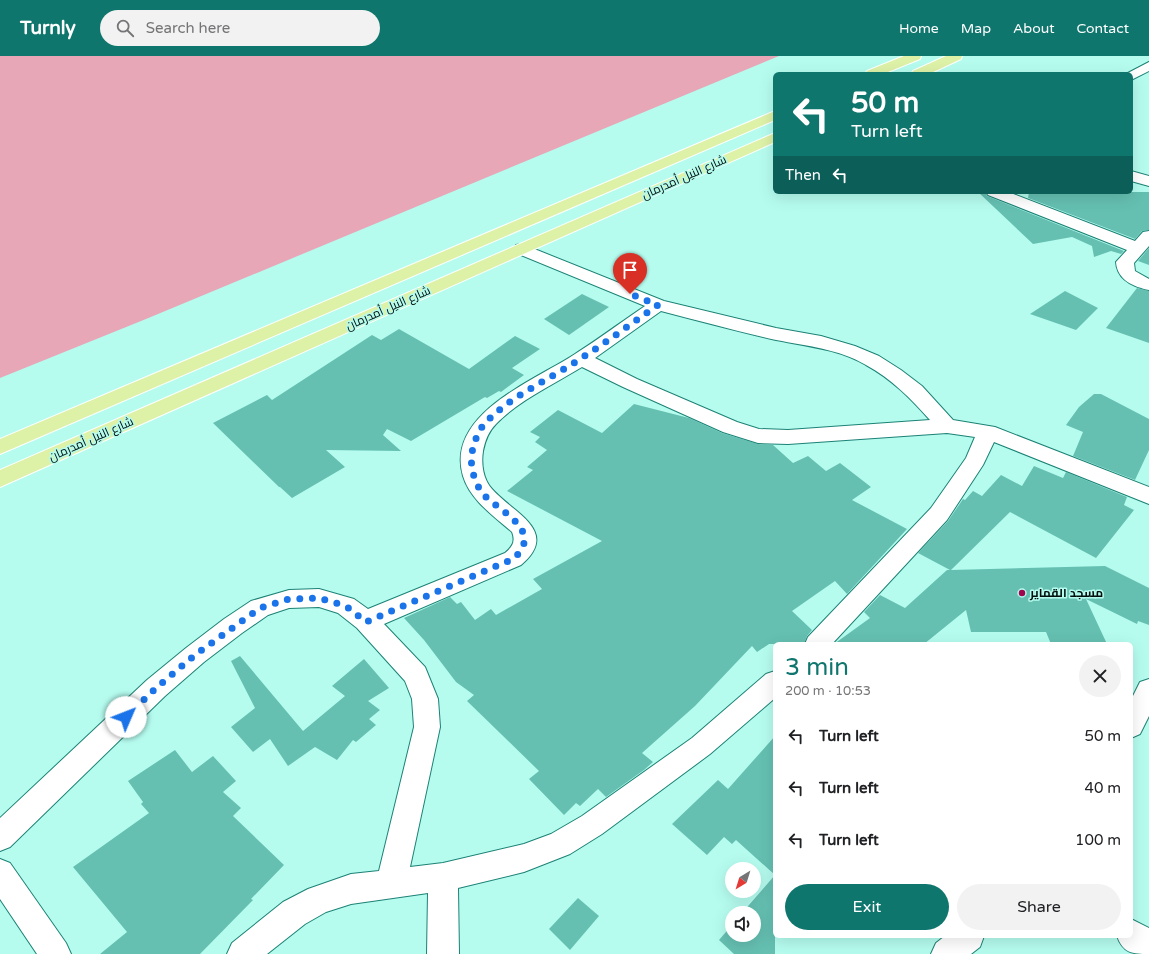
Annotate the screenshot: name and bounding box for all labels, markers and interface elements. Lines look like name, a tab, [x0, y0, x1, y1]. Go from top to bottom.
search box	[100, 10, 380, 46]
text: Turnly	[20, 17, 76, 39]
icon: search	[114, 17, 136, 39]
text: Search here	[146, 19, 230, 37]
text: Home	[899, 20, 939, 37]
text: Map	[961, 20, 991, 37]
text: About	[1013, 20, 1055, 37]
text: Contact	[1077, 20, 1129, 37]
text: 50 m	[851, 86, 919, 120]
icon: left	[785, 88, 837, 140]
text: Turn left	[851, 120, 923, 142]
street label: شارع النيل أمدرمان	[639, 151, 729, 203]
icon: left	[829, 164, 851, 186]
text: Then	[785, 166, 821, 184]
pin	[613, 253, 647, 294]
icon: arrive	[619, 259, 641, 281]
street label: شارع النيل أمدرمان	[343, 282, 433, 334]
street label: شارع النيل أمدرمان	[46, 413, 136, 465]
place label: مسجد القماير	[1029, 586, 1103, 601]
marker: مسجد القماير	[1017, 588, 1027, 598]
text: 3 min	[785, 653, 849, 682]
button: close	[1079, 655, 1121, 697]
text: 200 m · 10:53	[785, 683, 871, 699]
position arrow	[105, 696, 147, 738]
icon: left	[785, 725, 807, 747]
text: Turn left	[819, 727, 879, 745]
text: 50 m	[1084, 727, 1121, 745]
icon: left	[785, 777, 807, 799]
text: Turn left	[819, 779, 879, 797]
text: 40 m	[1084, 779, 1121, 797]
icon: left	[785, 829, 807, 851]
text: Turn left	[819, 831, 879, 849]
text: 100 m	[1075, 831, 1121, 849]
north arrow	[725, 862, 761, 898]
map controls	[725, 862, 761, 942]
button: Exit	[785, 884, 949, 930]
button: Share	[957, 884, 1121, 930]
button: sound	[725, 906, 761, 942]

